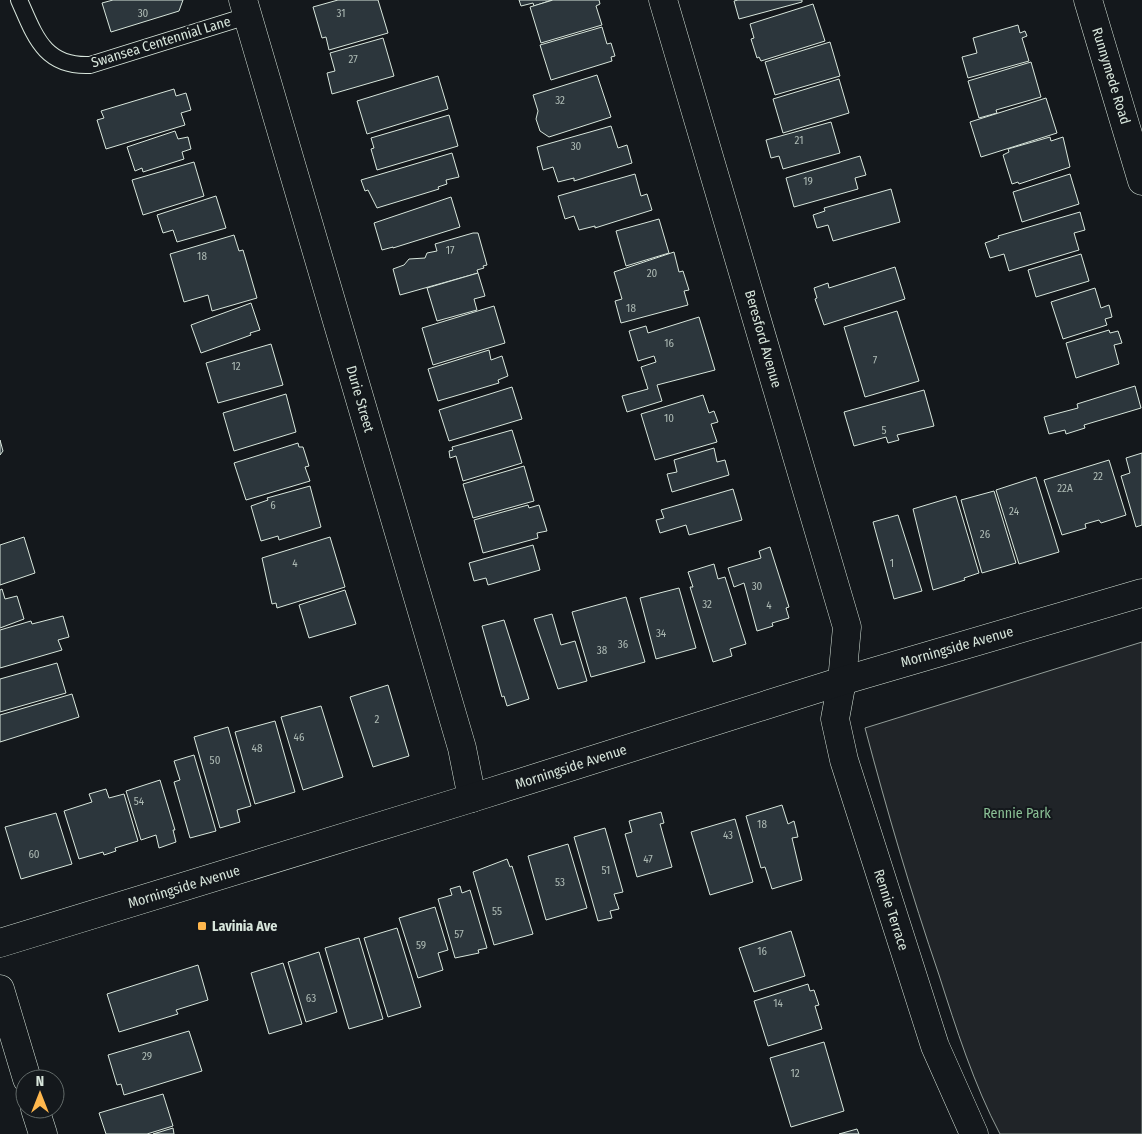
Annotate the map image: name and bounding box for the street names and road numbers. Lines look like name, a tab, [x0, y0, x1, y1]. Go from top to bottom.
street label: Swansea Centennial Lane	[89, 13, 233, 71]
street label: Runnymede Road	[1088, 26, 1134, 126]
street label: Beresford Avenue	[741, 288, 785, 390]
street label: Durie Street	[342, 364, 378, 435]
street label: Morningside Avenue	[899, 623, 1015, 671]
street label: Morningside Avenue	[513, 741, 629, 793]
street label: Morningside Avenue	[126, 862, 242, 912]
street label: Rennie Terrace	[870, 867, 912, 953]

